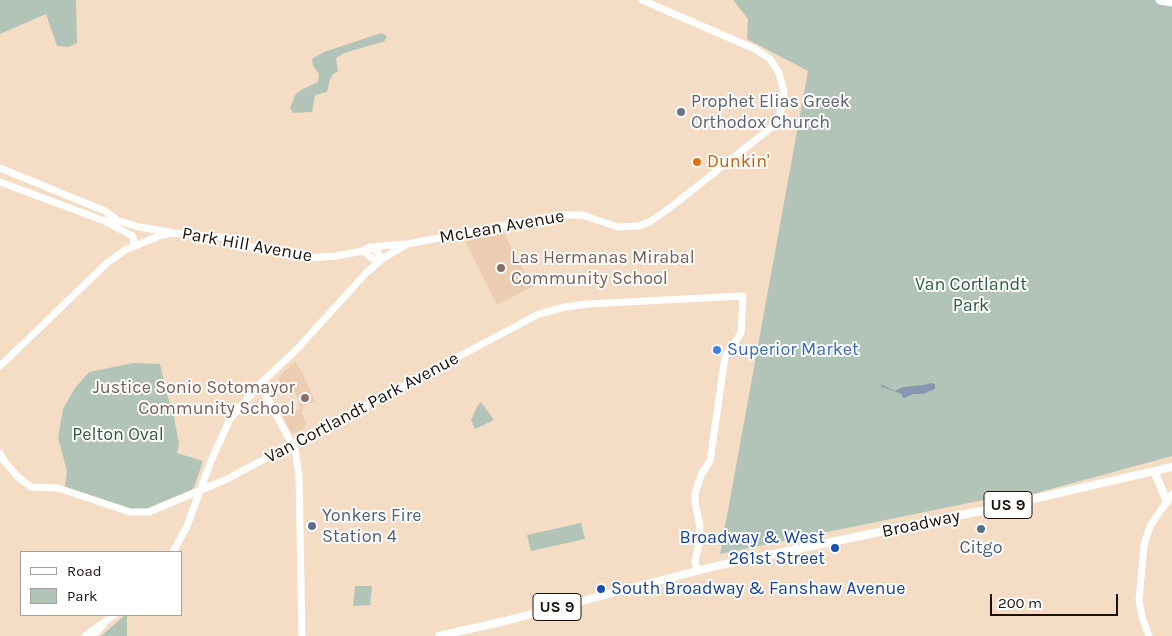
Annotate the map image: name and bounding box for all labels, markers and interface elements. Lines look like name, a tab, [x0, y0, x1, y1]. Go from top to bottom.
place label: Prophet Elias Greek Orthodox Church	[691, 91, 850, 134]
marker: Prophet Elias Greek Orthodox Church	[675, 106, 687, 118]
place label: Dunkin'	[707, 151, 769, 173]
marker: Dunkin'	[691, 156, 703, 168]
street label: McLean Avenue	[438, 205, 566, 249]
street label: Park Hill Avenue	[180, 223, 314, 267]
place label: Las Hermanas Mirabal Community School	[511, 247, 695, 290]
marker: Las Hermanas Mirabal Community School	[495, 262, 507, 274]
park label: Van Cortlandt Park	[915, 274, 1027, 316]
place label: Superior Market	[727, 339, 859, 361]
marker: Superior Market	[711, 344, 723, 356]
street label: Van Cortlandt Park Avenue	[261, 348, 463, 468]
place label: Justice Sonio Sotomayor Community School	[93, 377, 295, 419]
marker: Justice Sonio Sotomayor Community School	[299, 392, 311, 404]
park label: Pelton Oval	[72, 424, 164, 446]
road number: US 9	[984, 492, 1032, 518]
place label: Yonkers Fire Station 4	[322, 505, 422, 548]
street label: Broadway	[880, 505, 962, 543]
marker: Yonkers Fire Station 4	[306, 520, 318, 532]
marker: Citgo	[975, 523, 987, 535]
place label: Broadway & West 261st Street	[680, 527, 825, 570]
place label: Citgo	[959, 537, 1003, 559]
marker: Broadway & West 261st Street	[829, 542, 841, 554]
legend	[20, 551, 182, 616]
text: Road	[67, 562, 102, 580]
place label: South Broadway & Fanshaw Avenue	[611, 578, 906, 600]
marker: South Broadway & Fanshaw Avenue	[595, 583, 607, 595]
scale bar	[992, 584, 1120, 616]
text: Park	[67, 587, 97, 605]
road number: US 9	[533, 594, 581, 620]
text: 200 m	[998, 594, 1042, 612]

